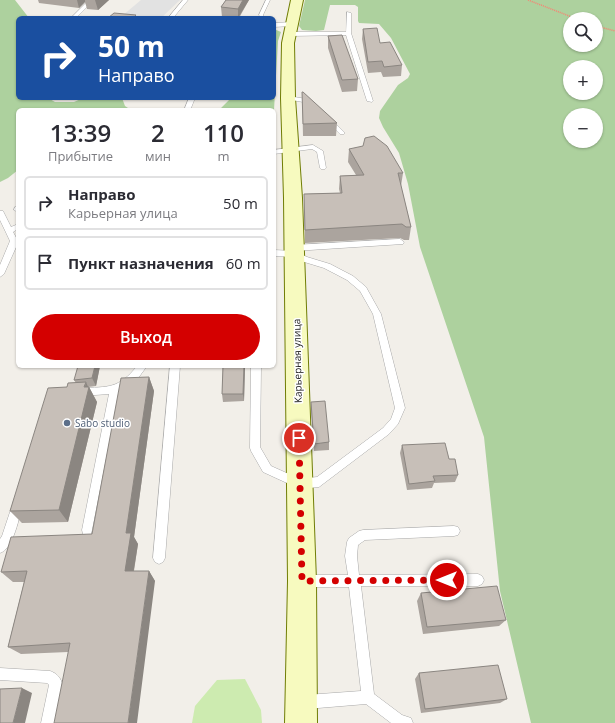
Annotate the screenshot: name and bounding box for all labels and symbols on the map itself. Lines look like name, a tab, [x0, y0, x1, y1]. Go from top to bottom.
street label: Карьерная улица	[289, 319, 305, 403]
place label: Sabo studio	[75, 416, 130, 430]
marker: Sabo studio	[62, 418, 72, 428]
pin	[282, 421, 316, 455]
position arrow	[426, 559, 468, 601]

